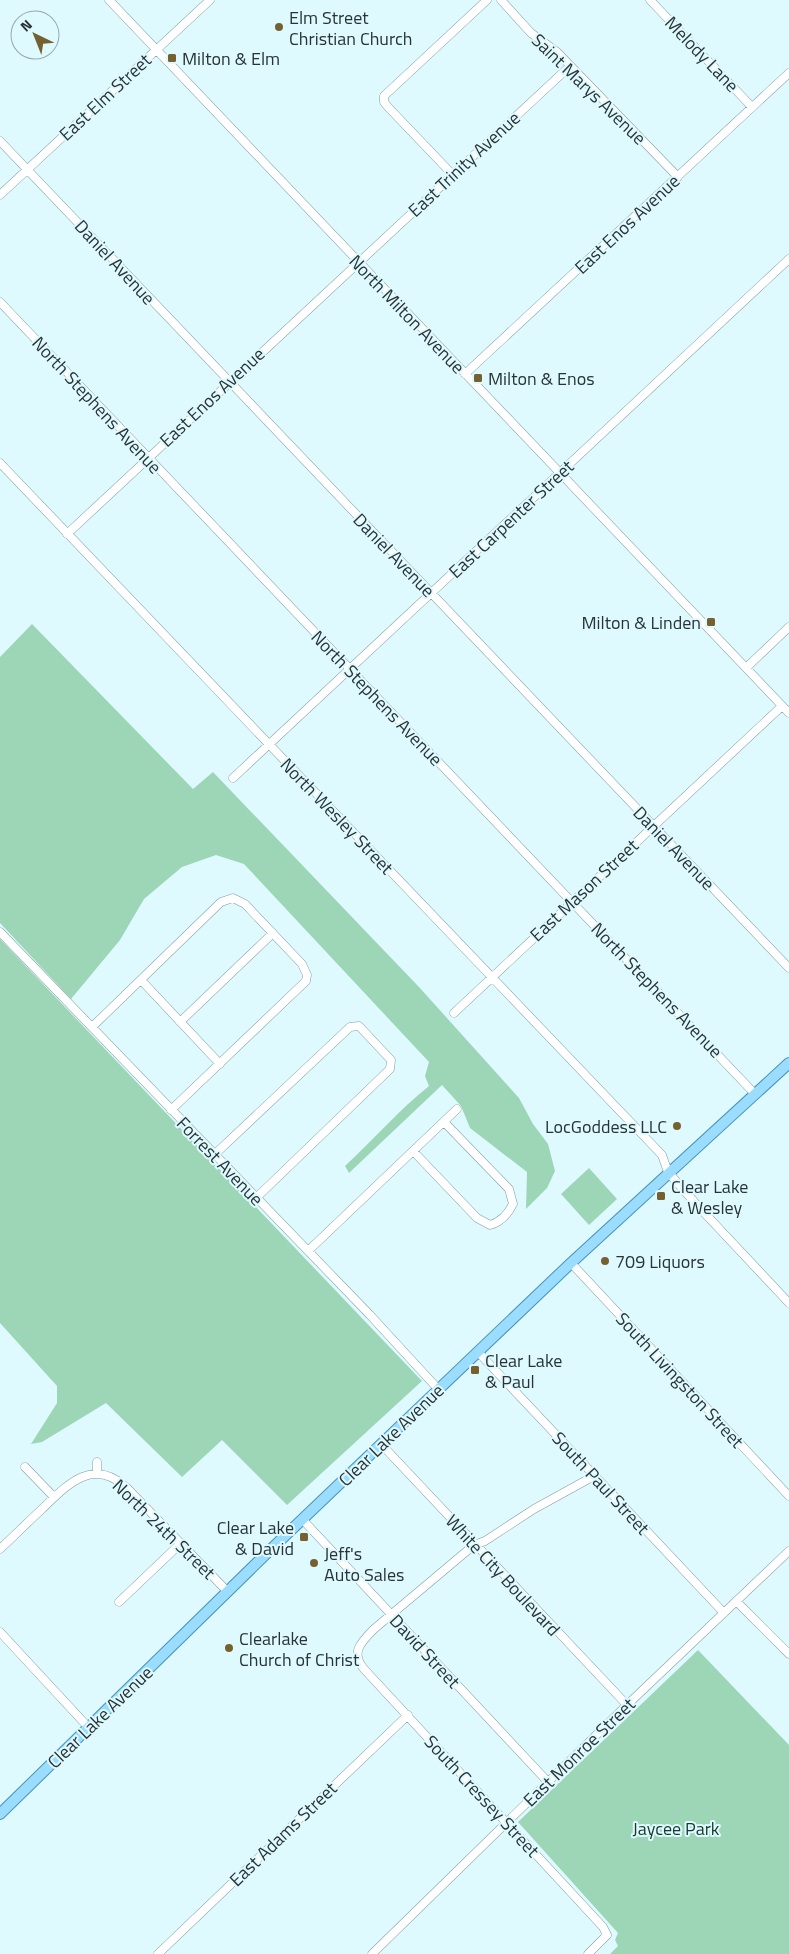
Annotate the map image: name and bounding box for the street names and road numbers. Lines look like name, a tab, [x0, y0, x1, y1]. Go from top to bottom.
street label: Melody Lane	[659, 10, 745, 98]
street label: Saint Marys Avenue	[526, 27, 652, 151]
street label: East Elm Street	[53, 47, 158, 147]
street label: East Trinity Avenue	[402, 105, 526, 223]
street label: East Enos Avenue	[568, 168, 686, 280]
street label: Daniel Avenue	[68, 213, 162, 311]
street label: North Milton Avenue	[343, 248, 471, 380]
street label: North Stephens Avenue	[26, 330, 168, 480]
street label: East Enos Avenue	[153, 341, 271, 453]
street label: East Carpenter Street	[442, 453, 580, 584]
street label: Daniel Avenue	[347, 507, 441, 603]
street label: North Stephens Avenue	[305, 624, 449, 772]
street label: North Wesley Street	[274, 752, 400, 881]
street label: Daniel Avenue	[627, 800, 721, 896]
street label: East Mason Street	[524, 832, 645, 948]
street label: North Stephens Avenue	[585, 916, 729, 1064]
street label: Forrest Avenue	[170, 1110, 270, 1212]
street label: South Livingston Street	[610, 1306, 751, 1454]
street label: Clear Lake Avenue	[332, 1377, 450, 1493]
street label: South Paul Street	[546, 1425, 656, 1541]
street label: North 24th Street	[106, 1473, 222, 1586]
street label: White City Boulevard	[439, 1508, 567, 1642]
street label: David Street	[383, 1608, 467, 1695]
street label: Clear Lake Avenue	[41, 1659, 159, 1775]
street label: East Monroe Street	[517, 1691, 642, 1813]
street label: South Cressey Street	[418, 1729, 546, 1864]
street label: East Adams Street	[223, 1775, 343, 1893]

